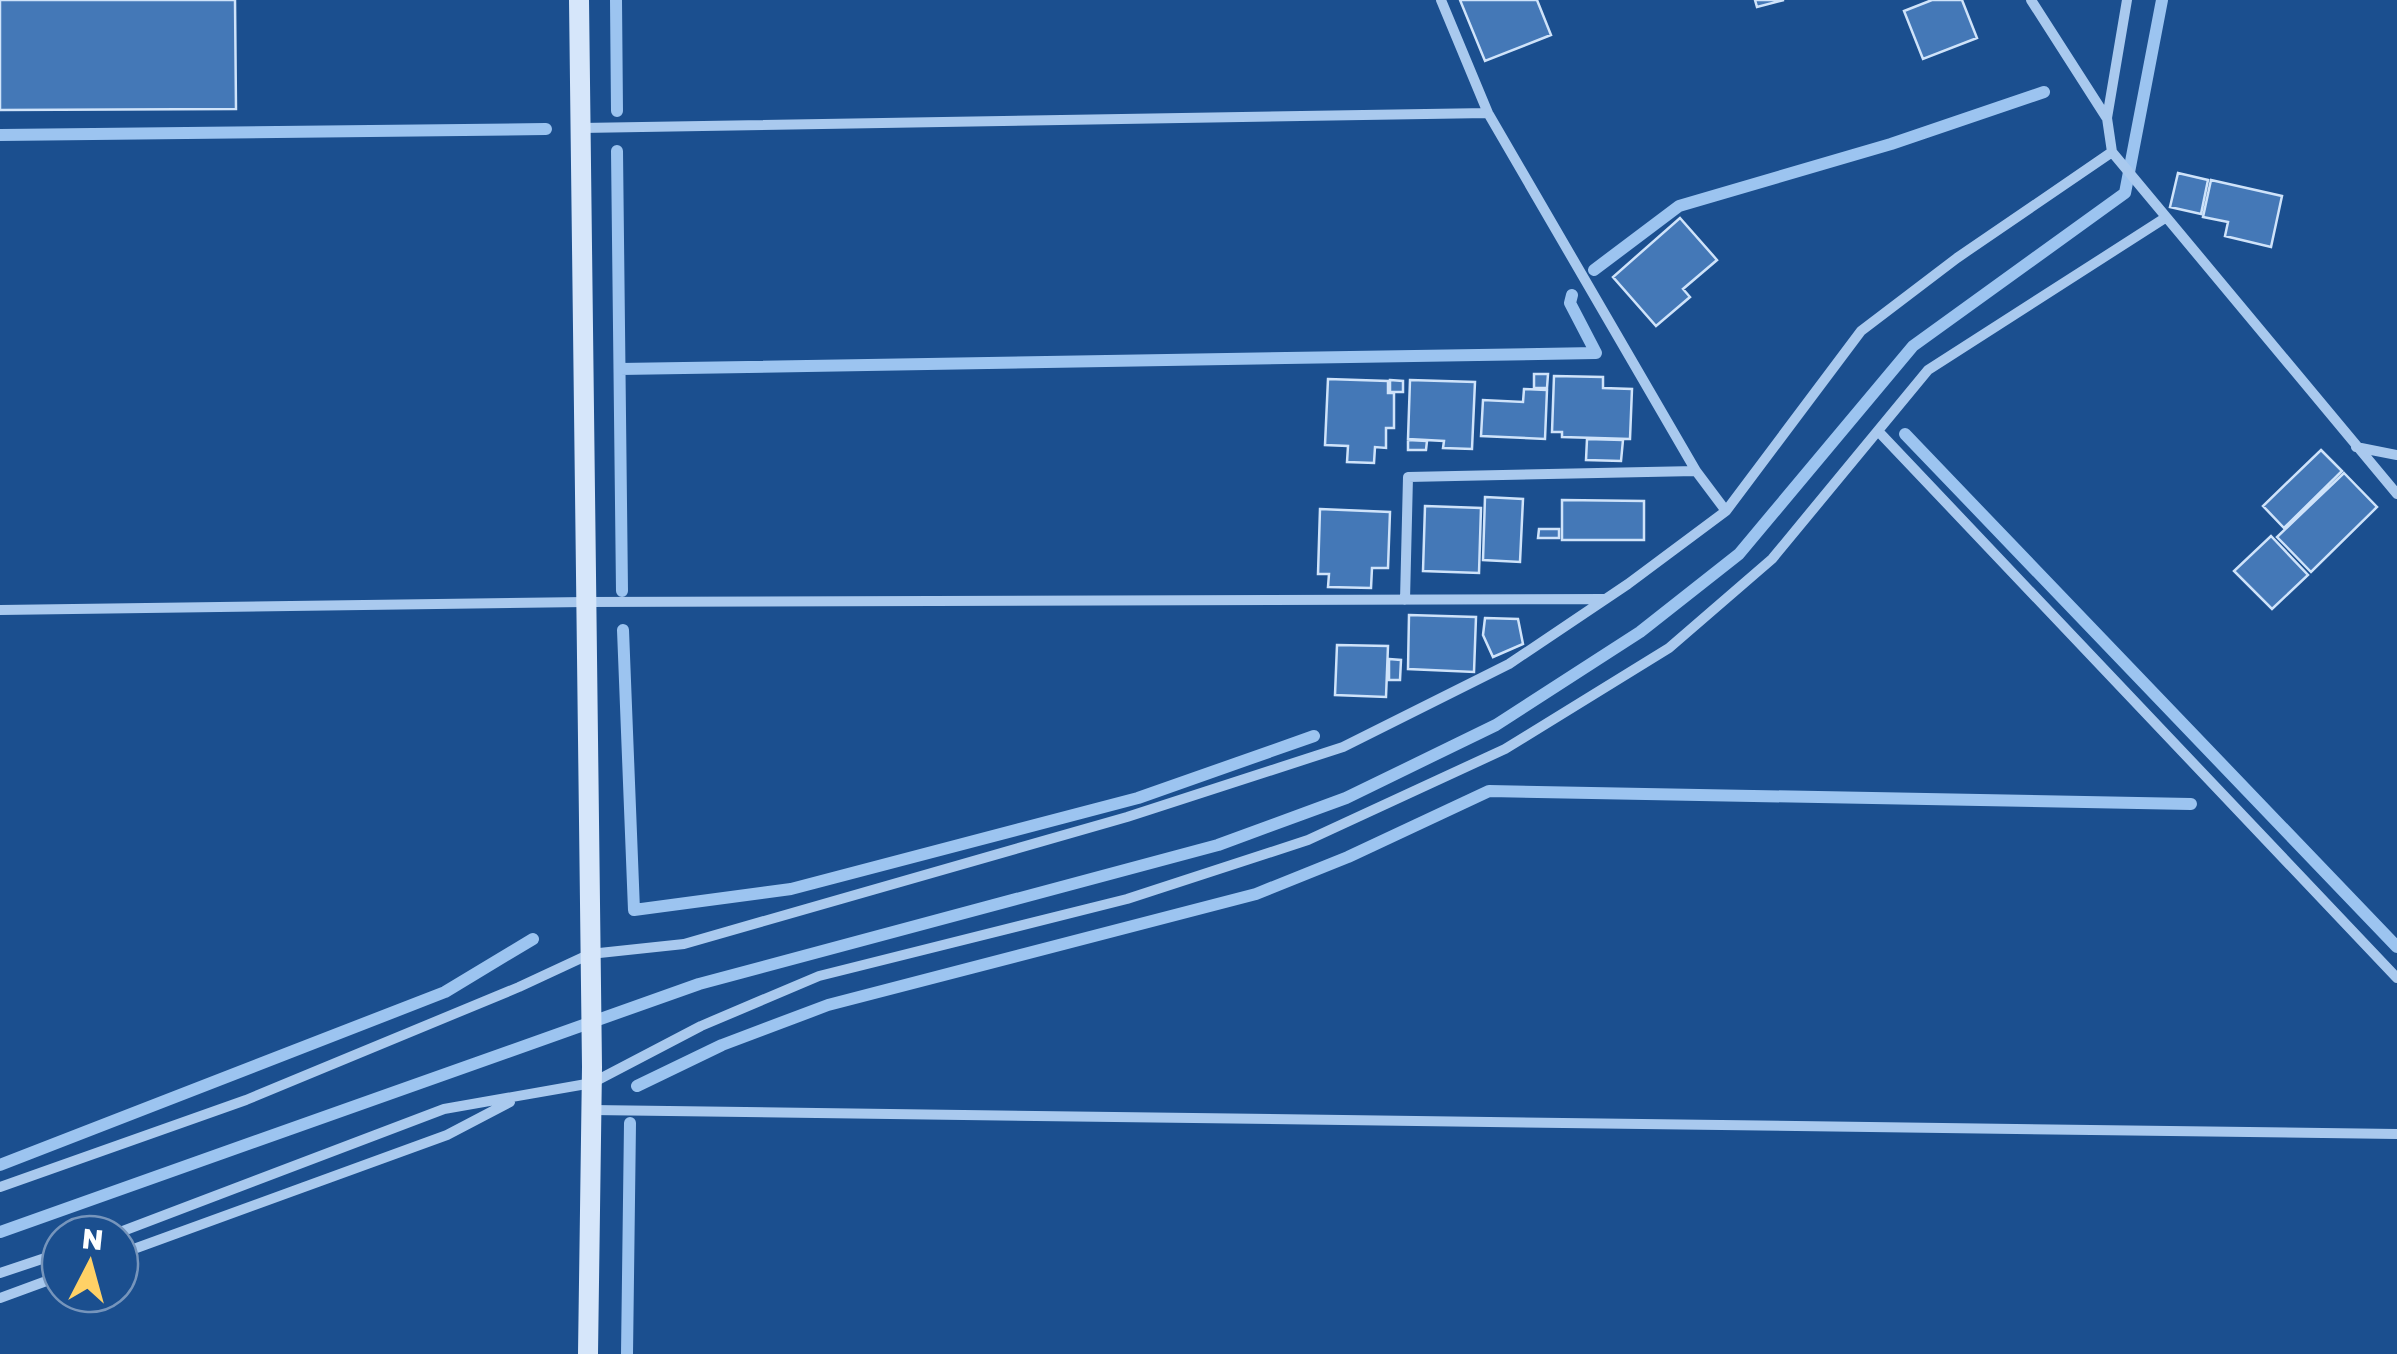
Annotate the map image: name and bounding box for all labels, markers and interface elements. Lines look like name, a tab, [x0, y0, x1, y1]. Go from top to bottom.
north arrow	[40, 1214, 140, 1314]
text: N	[80, 1221, 105, 1256]

